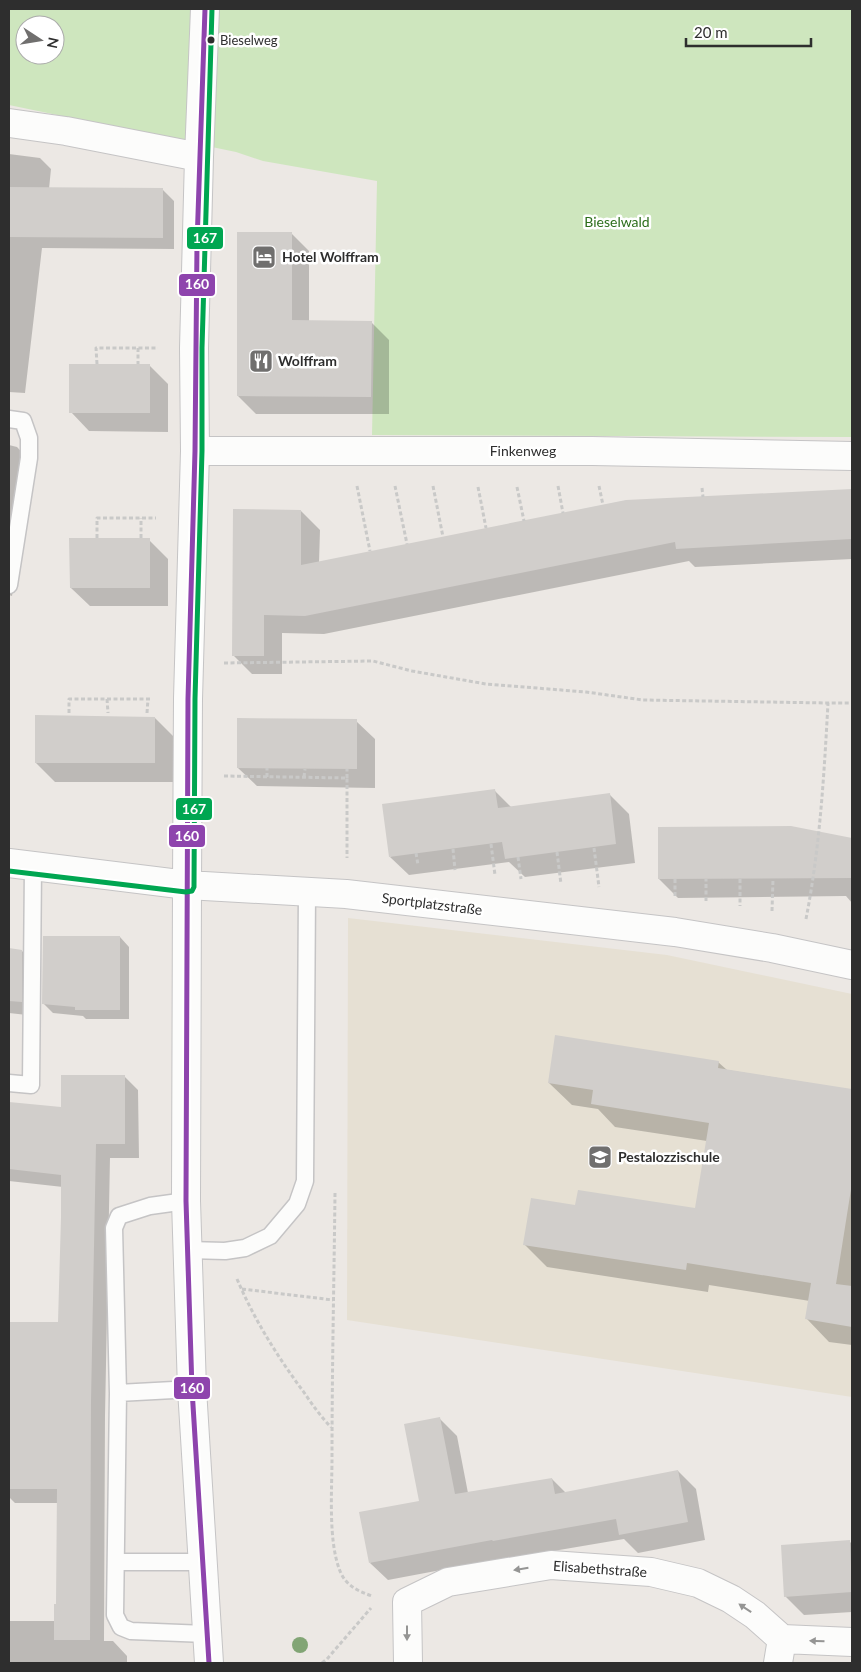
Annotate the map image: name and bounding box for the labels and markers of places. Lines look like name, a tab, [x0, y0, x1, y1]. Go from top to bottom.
place label: Bieselweg	[220, 32, 278, 48]
marker: Bieselweg	[206, 35, 216, 45]
hotel icon: Hotel Wolffram	[251, 244, 277, 270]
place label: Hotel Wolffram	[282, 248, 379, 265]
restaurant icon: Wolffram	[248, 348, 274, 374]
place label: Wolffram	[278, 352, 337, 369]
school or university icon: Pestalozzischule	[587, 1144, 613, 1170]
place label: Pestalozzischule	[618, 1148, 720, 1165]

